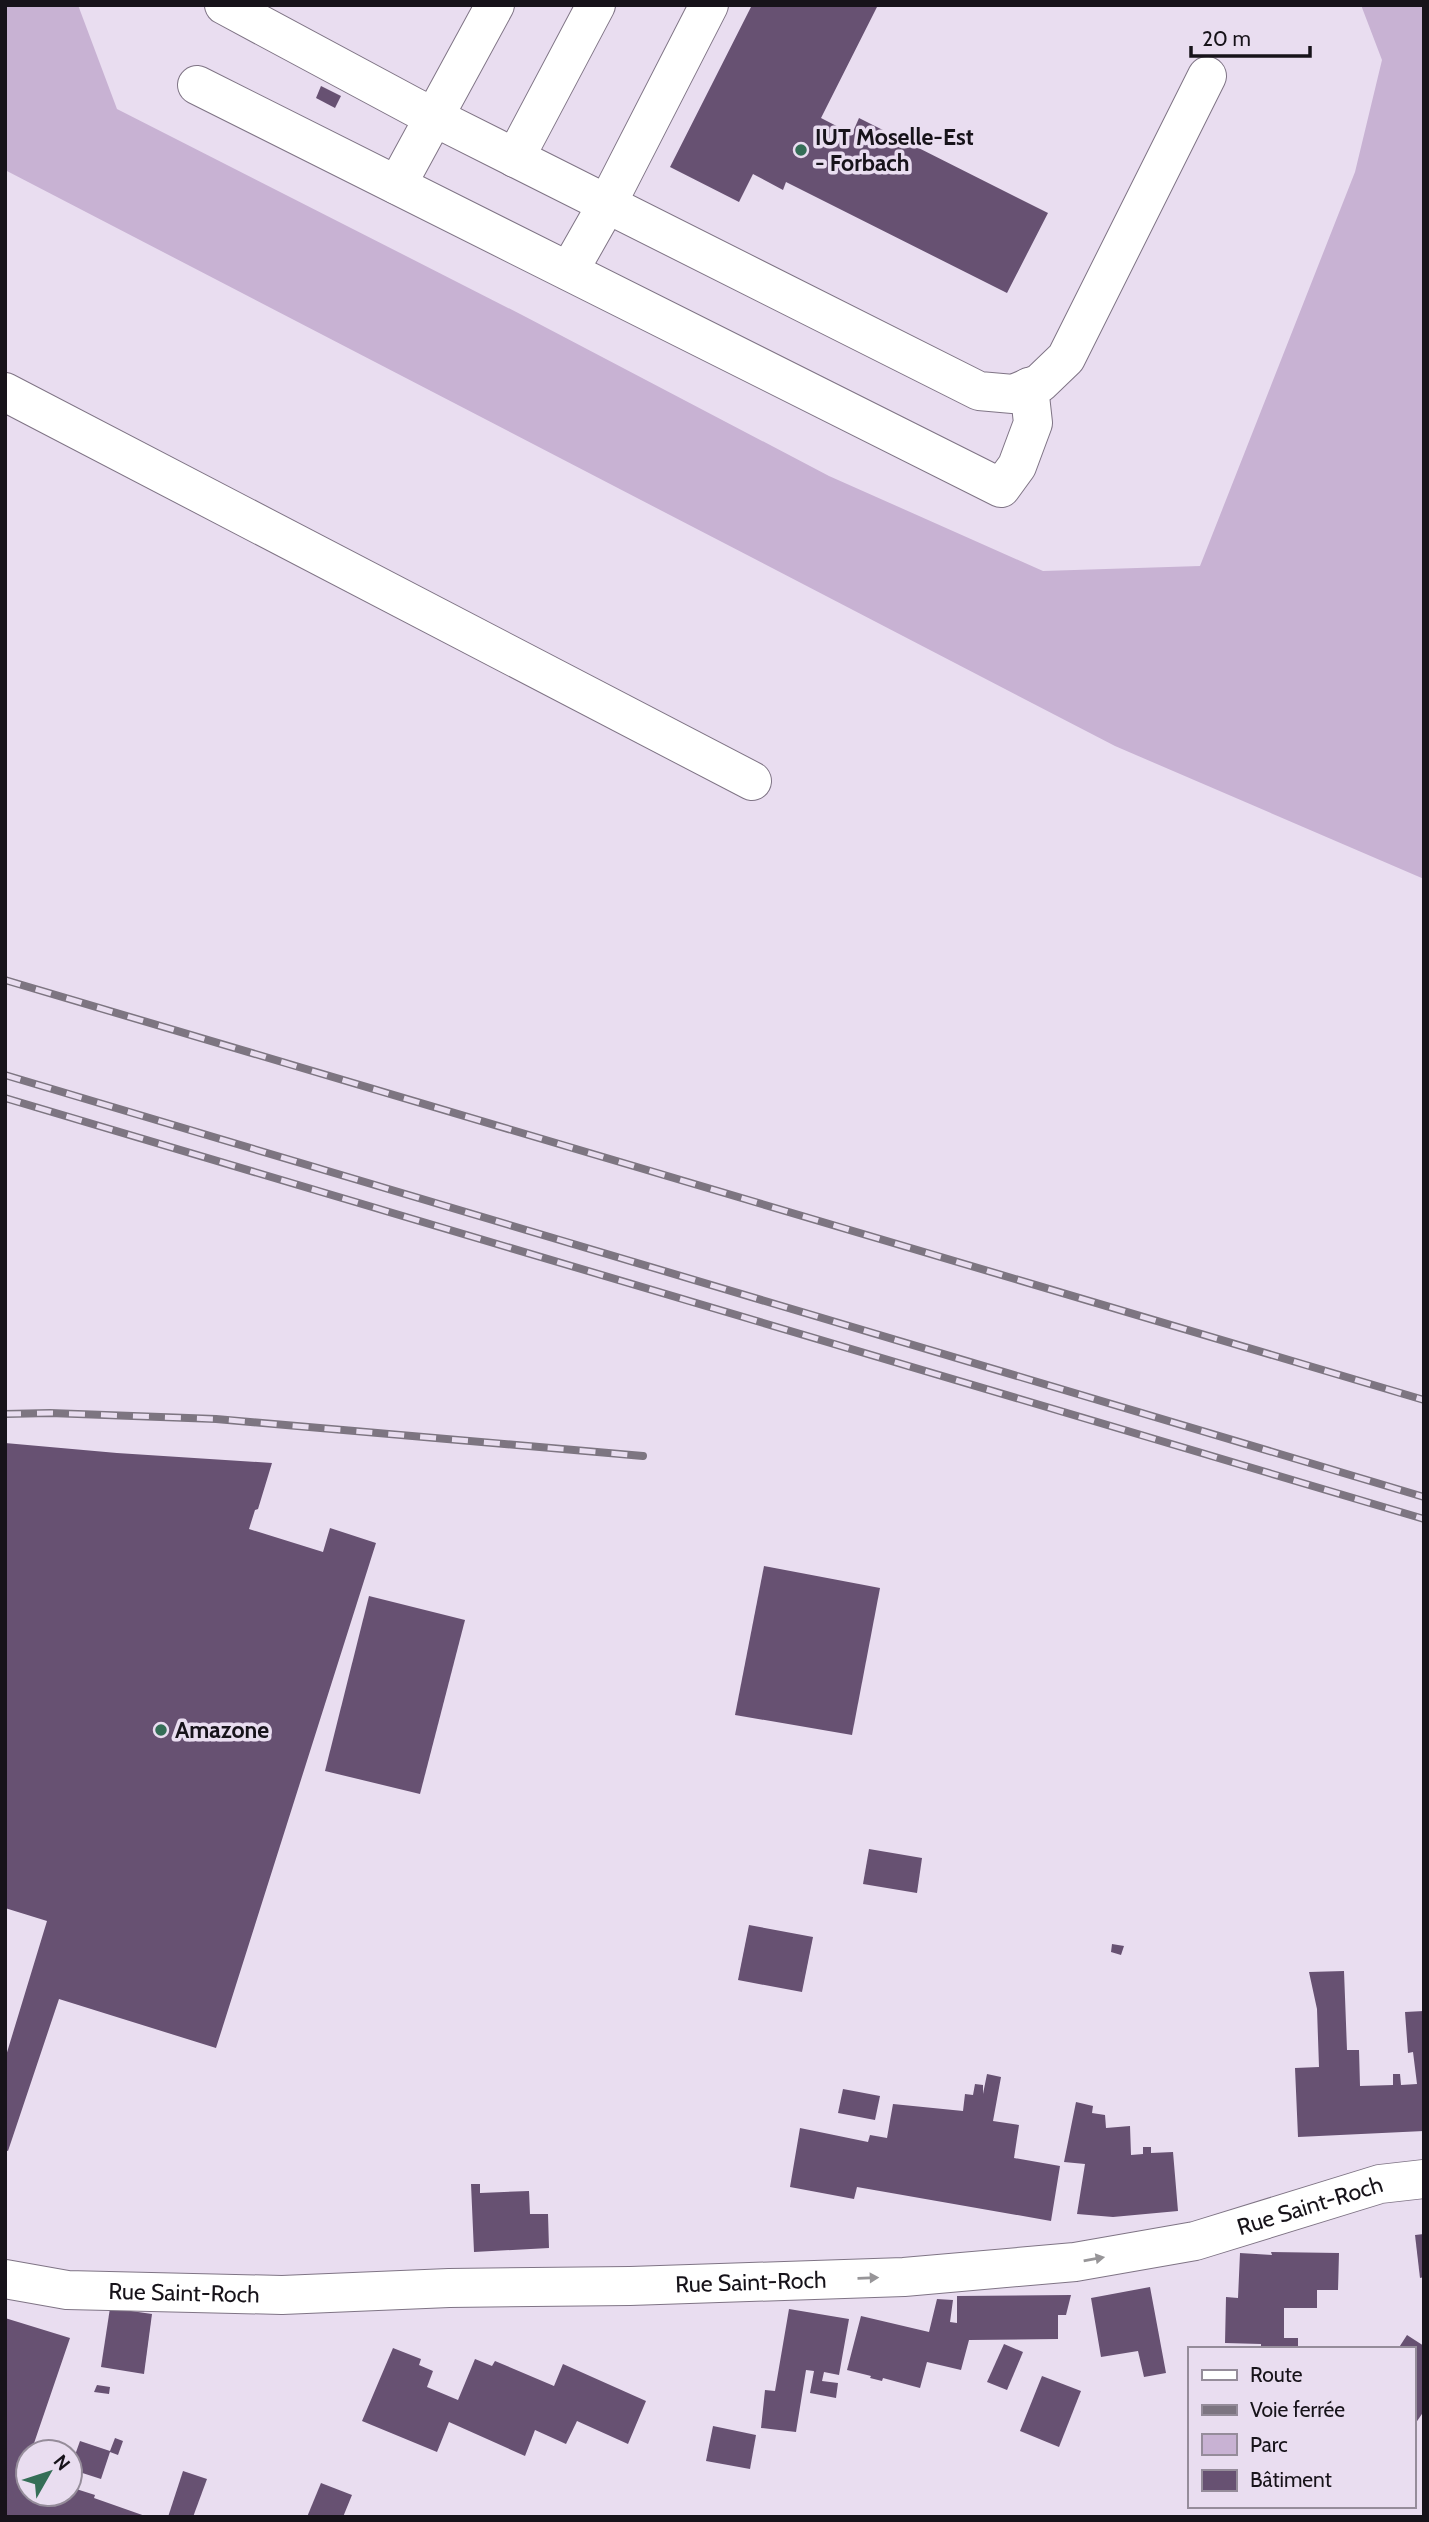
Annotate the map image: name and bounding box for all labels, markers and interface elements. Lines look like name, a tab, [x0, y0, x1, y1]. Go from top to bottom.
scale bar	[1191, 14, 1310, 58]
text: 20 m	[1202, 26, 1251, 51]
place label: IUT Moselle-Est - Forbach	[815, 123, 974, 177]
marker: IUT Moselle-Est - Forbach	[793, 142, 809, 158]
place label: Amazone	[175, 1716, 269, 1744]
marker: Amazone	[153, 1722, 169, 1738]
street label: Rue Saint-Roch	[1233, 2170, 1386, 2241]
one-way arrow	[1083, 2253, 1105, 2264]
street label: Rue Saint-Roch	[675, 2266, 827, 2299]
one-way arrow	[857, 2273, 879, 2284]
street label: Rue Saint-Roch	[108, 2277, 260, 2308]
legend	[1188, 2347, 1415, 2508]
text: Route	[1250, 2362, 1303, 2387]
text: Voie ferrée	[1250, 2397, 1345, 2422]
text: Parc	[1250, 2432, 1288, 2457]
north arrow	[14, 2438, 84, 2508]
text: N	[49, 2450, 75, 2475]
text: Bâtiment	[1250, 2467, 1332, 2492]

